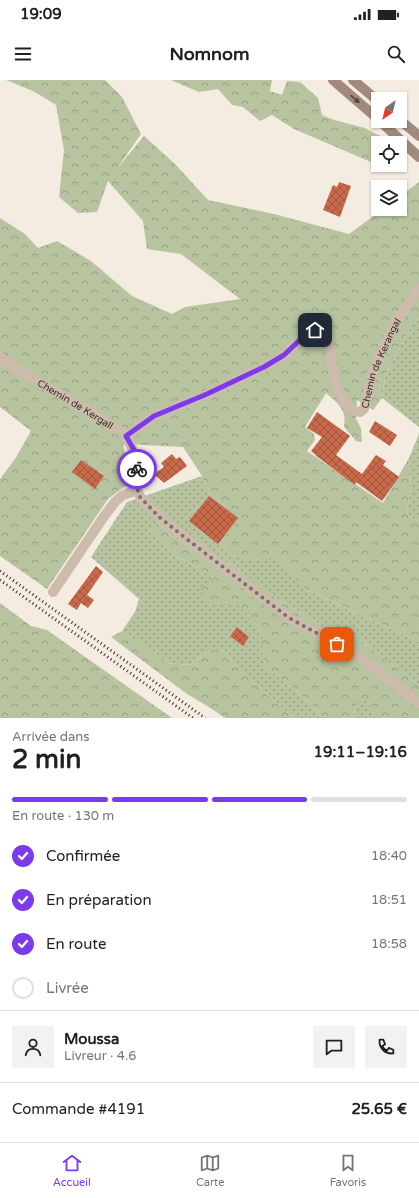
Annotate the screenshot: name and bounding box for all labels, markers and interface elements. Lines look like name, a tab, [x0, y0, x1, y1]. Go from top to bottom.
text: 19:09	[20, 5, 62, 23]
icon: menu	[12, 43, 34, 65]
text: Nomnom	[169, 43, 250, 65]
icon: search	[385, 43, 407, 65]
north arrow	[371, 92, 407, 128]
map controls	[371, 92, 407, 216]
one-way arrow	[350, 95, 361, 104]
button: locate	[371, 136, 407, 172]
button: layers	[371, 180, 407, 216]
pin	[298, 313, 332, 347]
street label: Chemin de Kerangal	[359, 316, 404, 410]
icon: home	[304, 319, 326, 341]
street label: Chemin de Kergall	[35, 377, 115, 432]
courier	[117, 449, 157, 489]
icon: bike	[126, 458, 148, 480]
pin	[320, 627, 354, 661]
icon: bag	[326, 633, 348, 655]
text: Arrivée dans	[12, 729, 89, 745]
text: 19:11–19:16	[314, 743, 407, 761]
text: 2 min	[12, 744, 81, 775]
text: En route · 130 m	[12, 808, 114, 824]
icon: check	[12, 845, 34, 867]
text: Confirmée	[46, 847, 120, 865]
text: 18:40	[371, 848, 407, 864]
icon: check	[12, 889, 34, 911]
text: En préparation	[46, 891, 152, 909]
text: 18:51	[371, 892, 407, 908]
icon: check	[12, 933, 34, 955]
text: En route	[46, 935, 106, 953]
text: 18:58	[371, 936, 407, 952]
text: Livrée	[46, 979, 89, 997]
button: person	[12, 1026, 54, 1068]
button: chat	[313, 1026, 355, 1068]
button: phone	[365, 1026, 407, 1068]
text: Moussa	[64, 1030, 119, 1048]
text: Livreur · 4.6	[64, 1048, 137, 1064]
text: Commande #4191	[12, 1100, 145, 1118]
text: 25.65 €	[351, 1100, 407, 1118]
tab: Accueil	[53, 1152, 91, 1189]
tab: Carte	[196, 1152, 224, 1189]
tab: Favoris	[330, 1152, 366, 1189]

